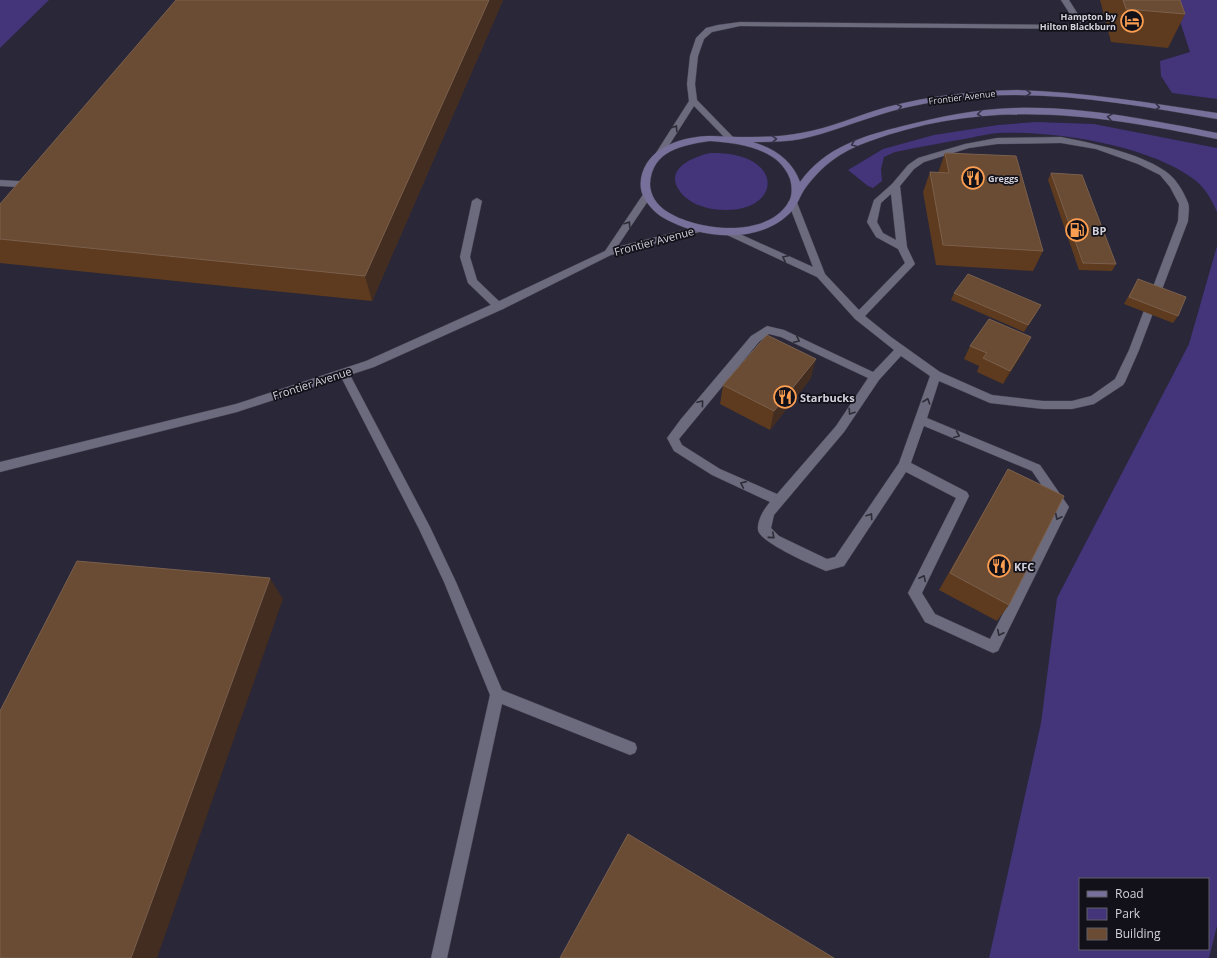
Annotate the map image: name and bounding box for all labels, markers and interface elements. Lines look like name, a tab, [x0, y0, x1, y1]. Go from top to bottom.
hotel icon: Hampton by Hilton Blackburn	[1119, 8, 1145, 34]
place label: Hampton by Hilton Blackburn	[1040, 10, 1117, 33]
street label: Frontier Avenue	[928, 86, 996, 108]
one-way arrow	[1025, 89, 1031, 97]
one-way arrow	[1154, 102, 1160, 111]
one-way arrow	[896, 103, 902, 112]
one-way arrow	[977, 109, 983, 118]
one-way arrow	[1107, 113, 1113, 122]
one-way arrow	[670, 126, 677, 133]
one-way arrow	[771, 135, 777, 143]
one-way arrow	[851, 139, 859, 147]
restaurant icon: Greggs	[960, 165, 986, 191]
place label: Greggs	[988, 172, 1019, 185]
fuel station icon: BP	[1064, 217, 1090, 243]
one-way arrow	[623, 221, 630, 228]
street label: Frontier Avenue	[612, 223, 696, 259]
place label: BP	[1092, 223, 1106, 238]
one-way arrow	[782, 255, 789, 263]
one-way arrow	[793, 335, 800, 343]
street label: Frontier Avenue	[271, 363, 353, 403]
restaurant icon: Starbucks	[772, 384, 798, 410]
place label: Starbucks	[800, 390, 855, 405]
one-way arrow	[923, 397, 931, 404]
one-way arrow	[697, 400, 704, 407]
one-way arrow	[848, 408, 856, 415]
one-way arrow	[952, 430, 960, 438]
one-way arrow	[739, 481, 747, 489]
one-way arrow	[865, 513, 873, 520]
one-way arrow	[1055, 513, 1063, 520]
one-way arrow	[767, 532, 775, 539]
restaurant icon: KFC	[986, 553, 1012, 579]
place label: KFC	[1014, 559, 1034, 574]
one-way arrow	[918, 575, 926, 582]
one-way arrow	[997, 629, 1005, 636]
legend	[1079, 878, 1209, 950]
text: Road	[1115, 885, 1144, 902]
text: Park	[1115, 905, 1141, 922]
text: Building	[1115, 925, 1161, 942]

